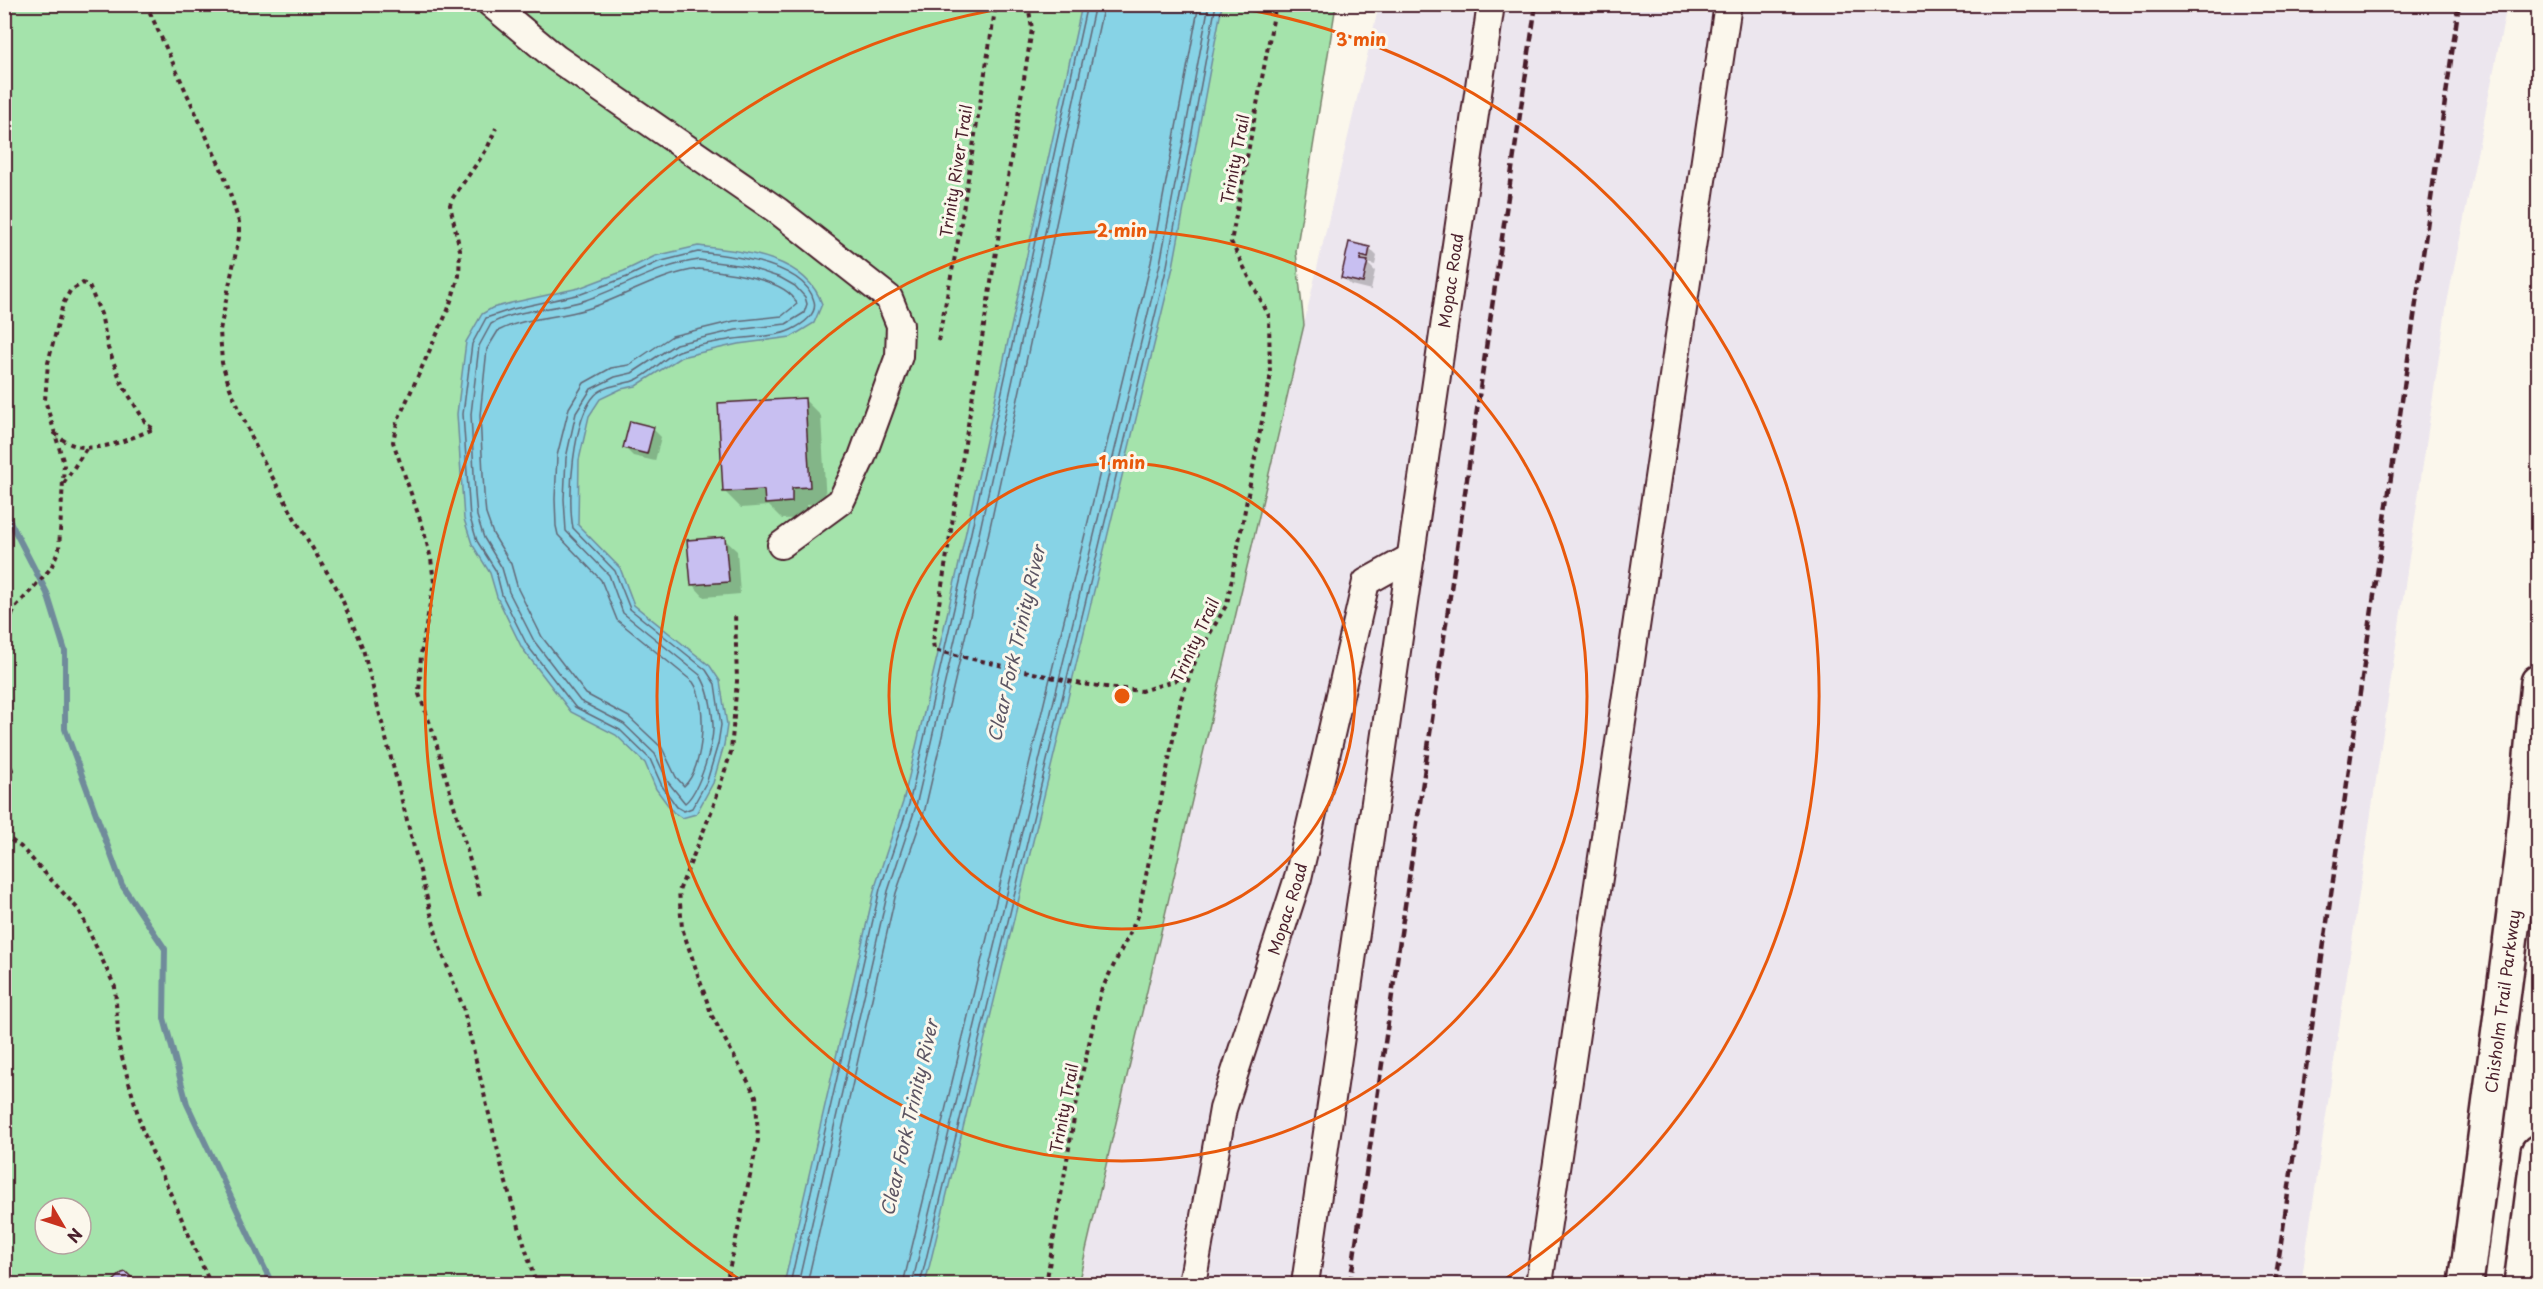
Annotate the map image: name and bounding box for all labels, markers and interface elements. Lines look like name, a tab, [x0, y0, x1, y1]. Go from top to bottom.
text: 3 min	[1336, 25, 1386, 52]
street label: Trinity River Trail	[933, 103, 977, 239]
street label: Trinity Trail	[1214, 112, 1254, 206]
text: 2 min	[1097, 216, 1147, 243]
street label: Mopac Road	[1431, 231, 1469, 329]
text: 1 min	[1099, 448, 1145, 475]
water label: Clear Fork Trinity River	[980, 541, 1052, 744]
street label: Trinity Trail	[1164, 593, 1224, 686]
centre of rings	[1112, 686, 1132, 706]
street label: Mopac Road	[1261, 860, 1312, 958]
street label: Chisholm Trail Parkway	[2478, 908, 2525, 1094]
water label: Clear Fork Trinity River	[873, 1015, 945, 1218]
street label: Trinity Trail	[1043, 1061, 1083, 1155]
north arrow	[33, 1196, 93, 1256]
text: N	[62, 1224, 89, 1249]

